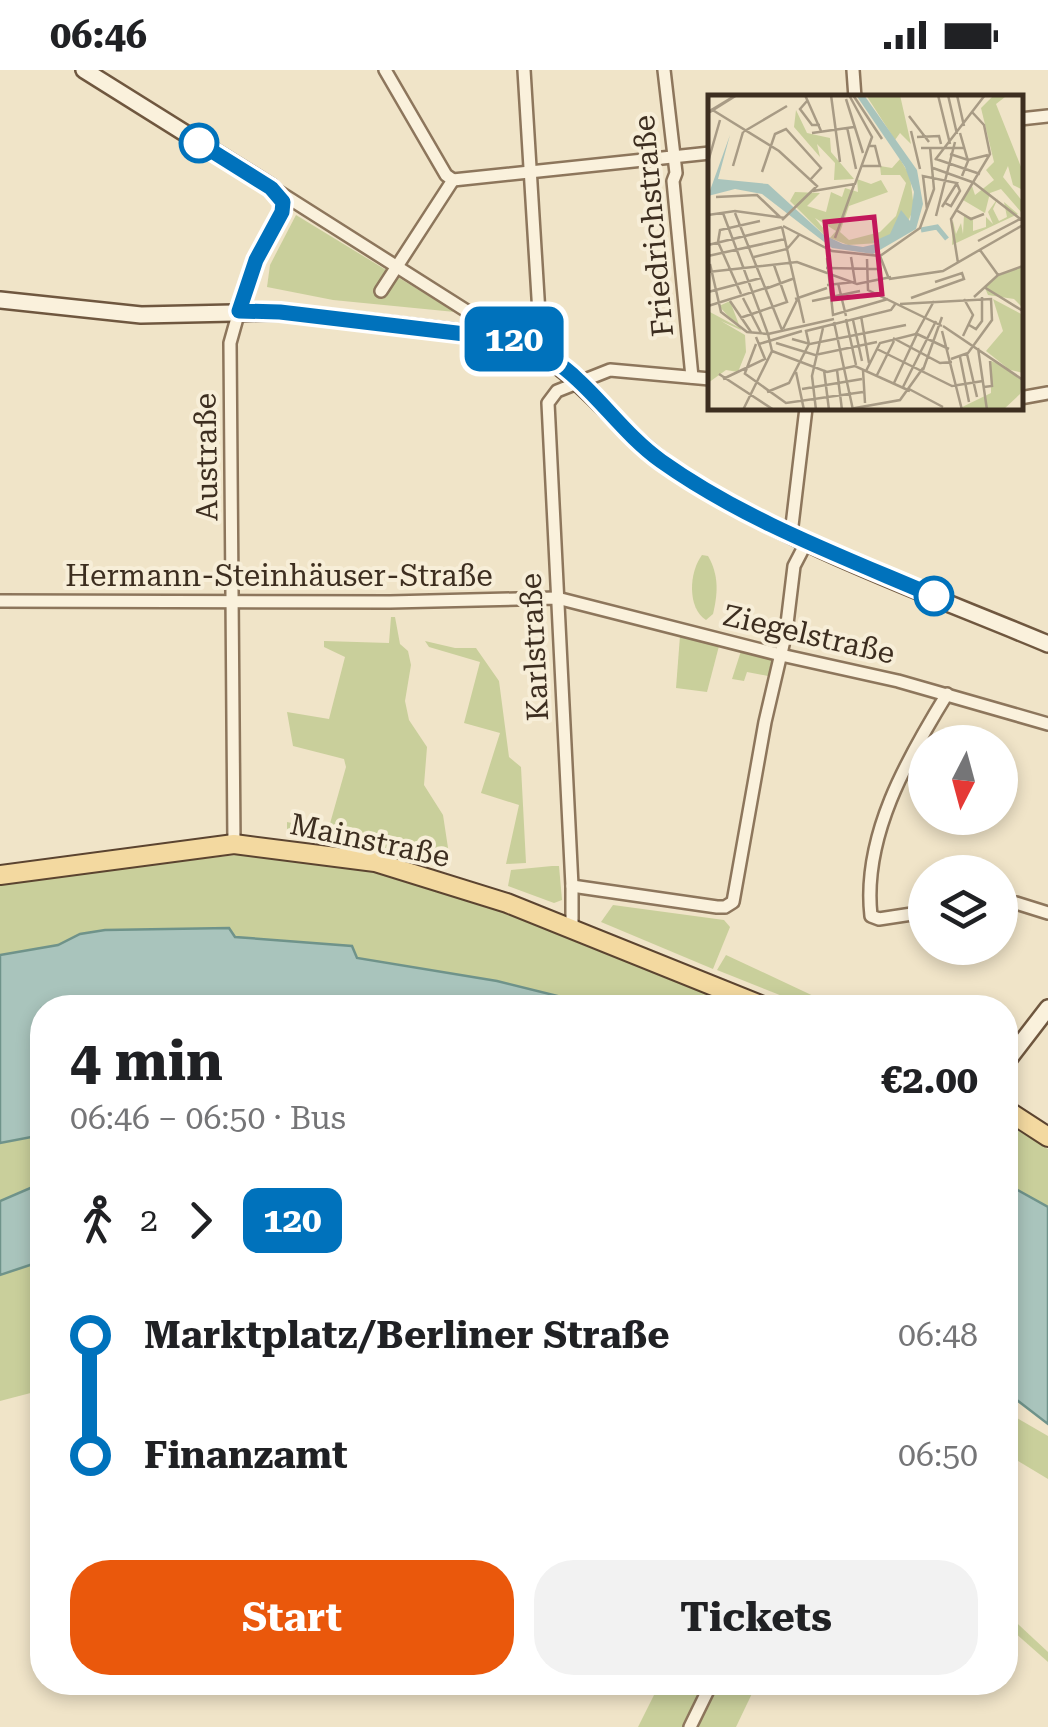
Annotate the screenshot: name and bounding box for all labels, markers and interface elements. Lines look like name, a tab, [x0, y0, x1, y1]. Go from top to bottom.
text: 06:46	[50, 13, 147, 57]
inset map	[708, 95, 1023, 410]
street label: Friedrichstraße	[626, 114, 680, 338]
unlabelled marker	[180, 124, 218, 162]
line badge: 120	[456, 306, 572, 372]
text: 120	[485, 319, 543, 360]
street label: Austraße	[187, 393, 225, 521]
street label: Hermann-Steinhäuser-Straße	[65, 558, 493, 593]
street label: Karlstraße	[513, 572, 555, 722]
unlabelled marker	[915, 577, 953, 615]
street label: Ziegelstraße	[720, 597, 898, 671]
north arrow	[908, 725, 1018, 835]
map controls	[908, 725, 1018, 965]
street label: Mainstraße	[287, 806, 453, 874]
button: layers	[908, 855, 1018, 965]
text: 4 min	[70, 1029, 223, 1093]
text: €2.00	[881, 1058, 978, 1102]
text: 06:46 – 06:50 · Bus	[70, 1099, 346, 1137]
icon: walk	[70, 1193, 125, 1248]
icon: forward	[173, 1193, 228, 1248]
text: 120	[263, 1200, 322, 1241]
text: 2	[140, 1201, 158, 1239]
text: Marktplatz/Berliner Straße	[144, 1313, 669, 1357]
text: 06:48	[898, 1316, 978, 1354]
text: Finanzamt	[144, 1433, 348, 1477]
text: 06:50	[898, 1436, 978, 1474]
button: Start	[70, 1560, 514, 1675]
button: Tickets	[534, 1560, 978, 1675]

